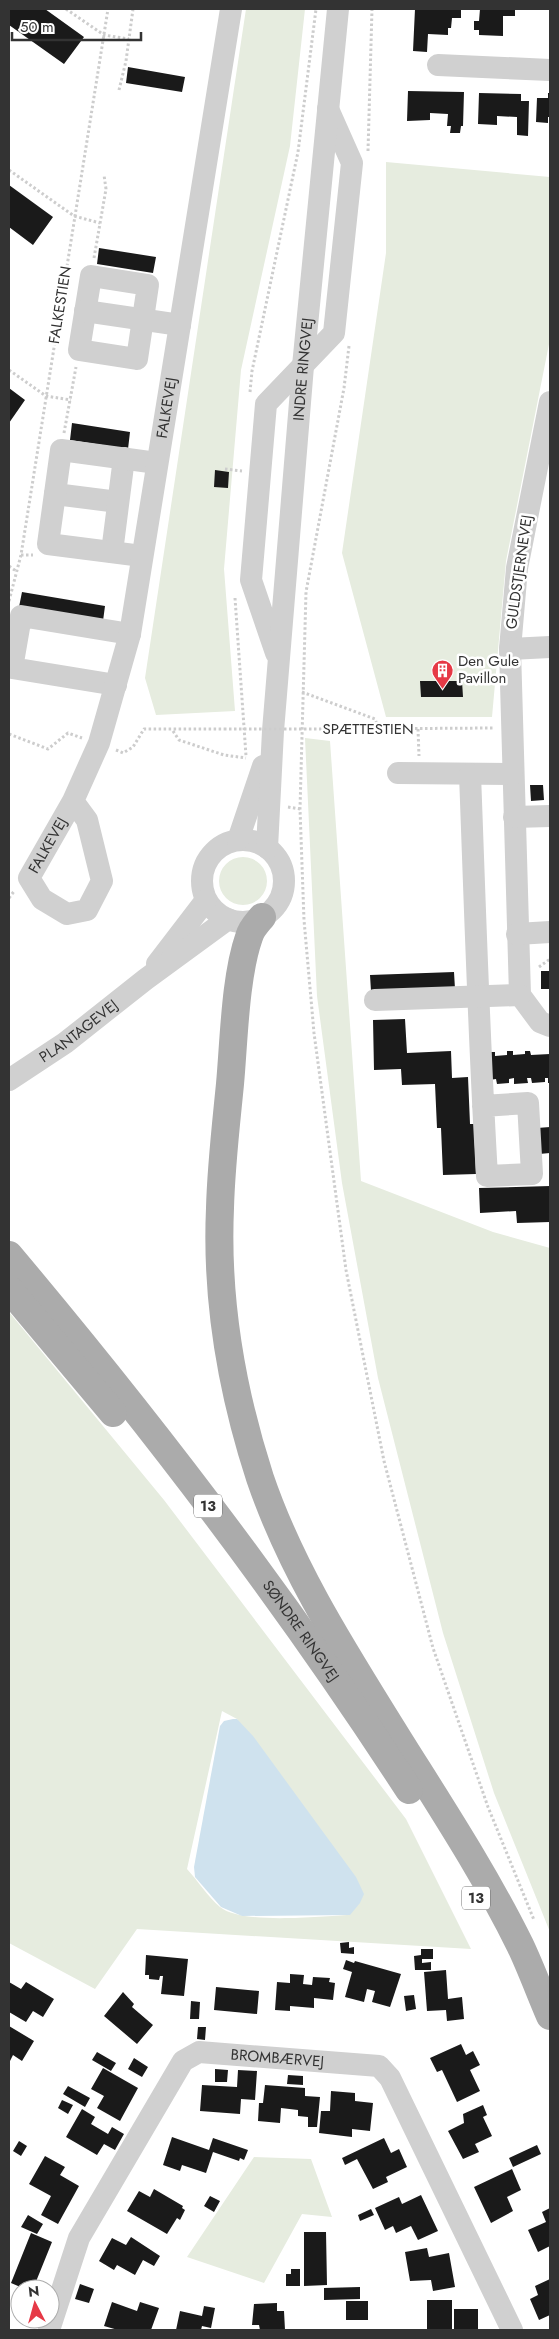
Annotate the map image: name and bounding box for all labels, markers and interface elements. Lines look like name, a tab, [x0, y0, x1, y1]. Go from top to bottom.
scale bar	[12, 10, 141, 42]
text: 50 m	[20, 16, 54, 38]
street label: FALKESTIEN	[43, 264, 77, 346]
street label: INDRE RINGVEJ	[288, 317, 319, 422]
street label: FALKEVEJ	[151, 376, 182, 440]
street label: GULDSTJERNEVEJ	[500, 514, 538, 630]
place label: Den Gule Pavillon	[458, 650, 519, 689]
building icon: Den Gule Pavillon	[430, 658, 454, 689]
street label: SPÆTTESTIEN	[322, 718, 414, 740]
street label: FALKEVEJ	[23, 813, 73, 878]
street label: PLANTAGEVEJ	[35, 994, 123, 1068]
road number: 13	[194, 1494, 222, 1518]
street label: SØNDRE RINGVEJ	[257, 1576, 344, 1686]
road number: 13	[462, 1886, 490, 1910]
street label: BROMBÆRVEJ	[230, 2043, 325, 2073]
north arrow	[10, 2279, 60, 2329]
text: N	[27, 2281, 40, 2302]

